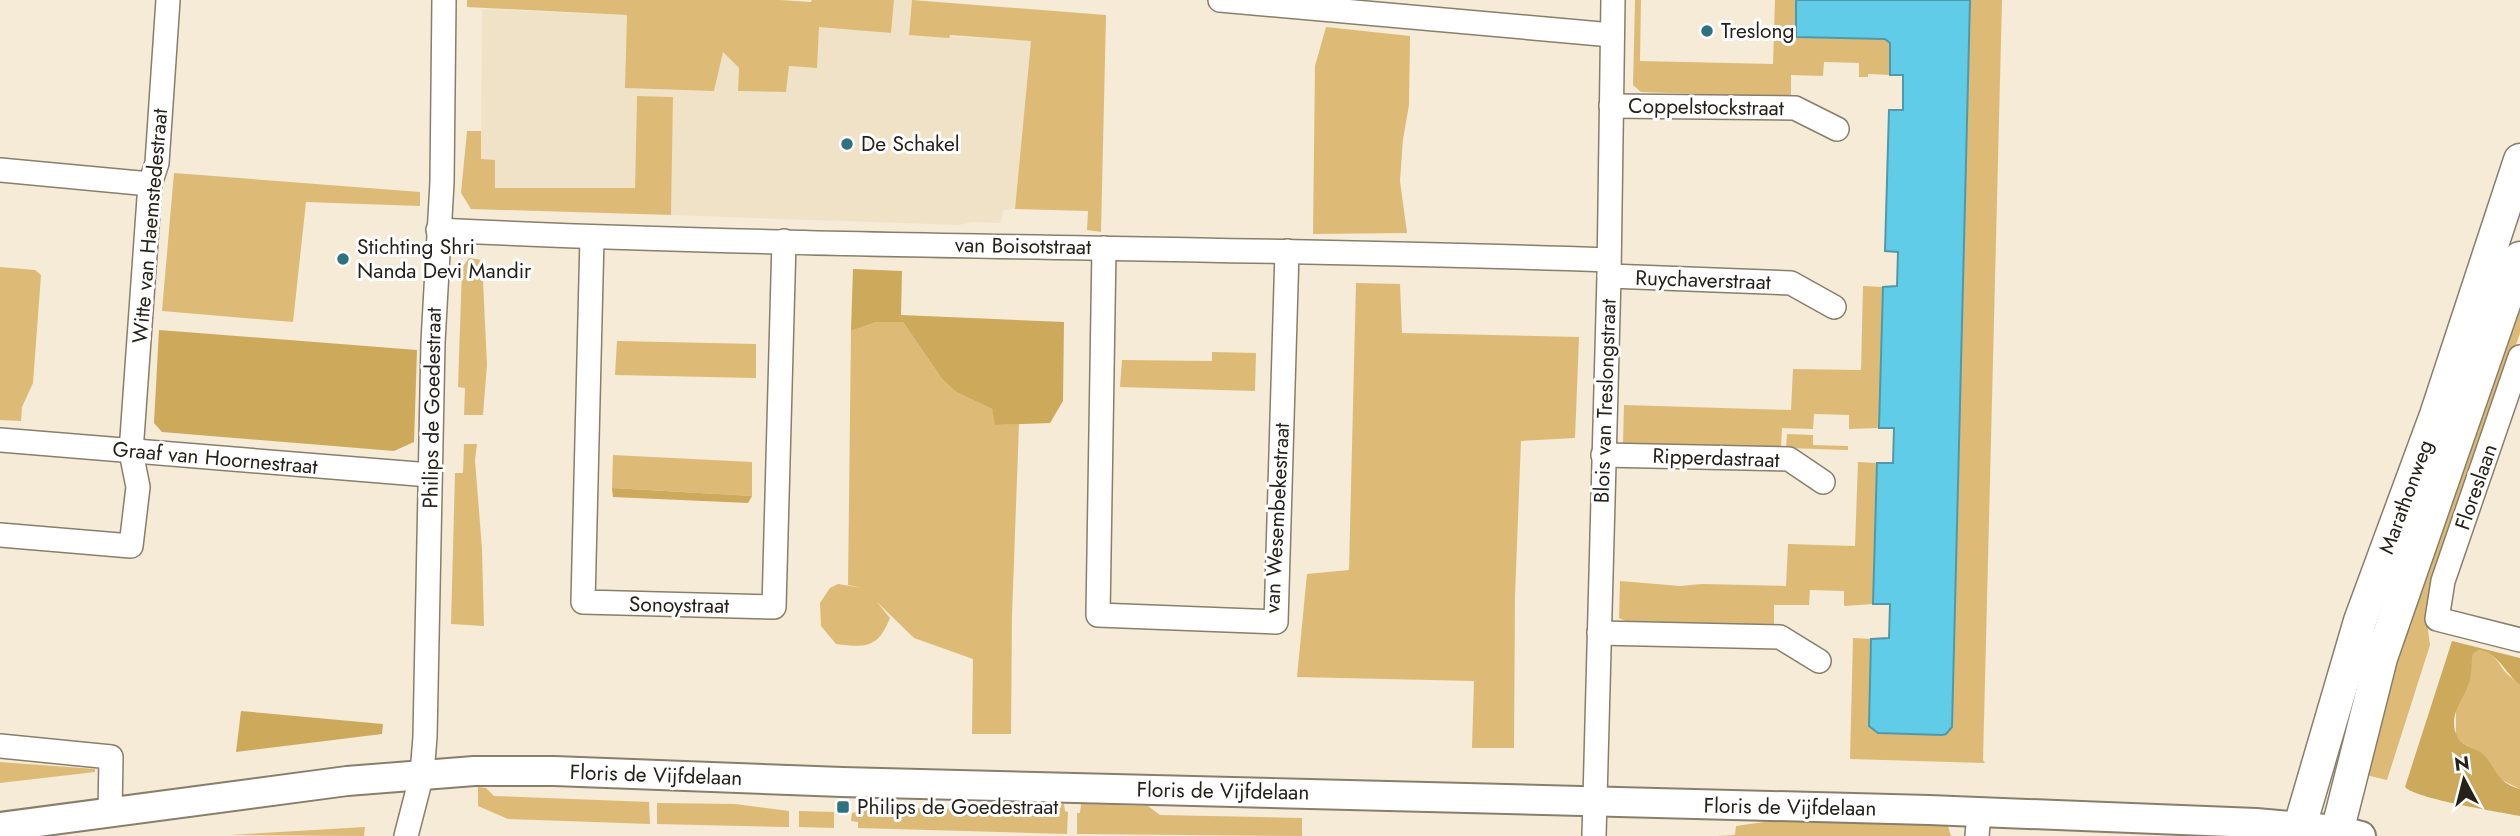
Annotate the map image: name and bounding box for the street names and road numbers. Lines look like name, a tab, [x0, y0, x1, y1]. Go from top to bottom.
street label: Coppelstockstraat	[1628, 91, 1784, 123]
street label: Witte van Haemstedestraat	[125, 107, 175, 345]
street label: van Boisotstraat	[955, 230, 1091, 262]
street label: Ruychaverstraat	[1635, 263, 1771, 297]
street label: Blois van Treslongstraat	[1586, 298, 1624, 504]
street label: Philips de Goedestraat	[415, 307, 449, 509]
street label: van Wesembekestraat	[1257, 422, 1297, 614]
street label: Graaf van Hoornestraat	[111, 434, 319, 482]
street label: Marathonweg	[2371, 436, 2441, 558]
street label: Floreslaan	[2447, 440, 2505, 534]
street label: Ripperdastraat	[1652, 441, 1780, 475]
street label: Sonoystraat	[629, 589, 729, 621]
street label: Floris de Vijfdelaan	[569, 757, 743, 793]
street label: Floris de Vijfdelaan	[1136, 774, 1310, 808]
street label: Floris de Vijfdelaan	[1703, 790, 1877, 824]

